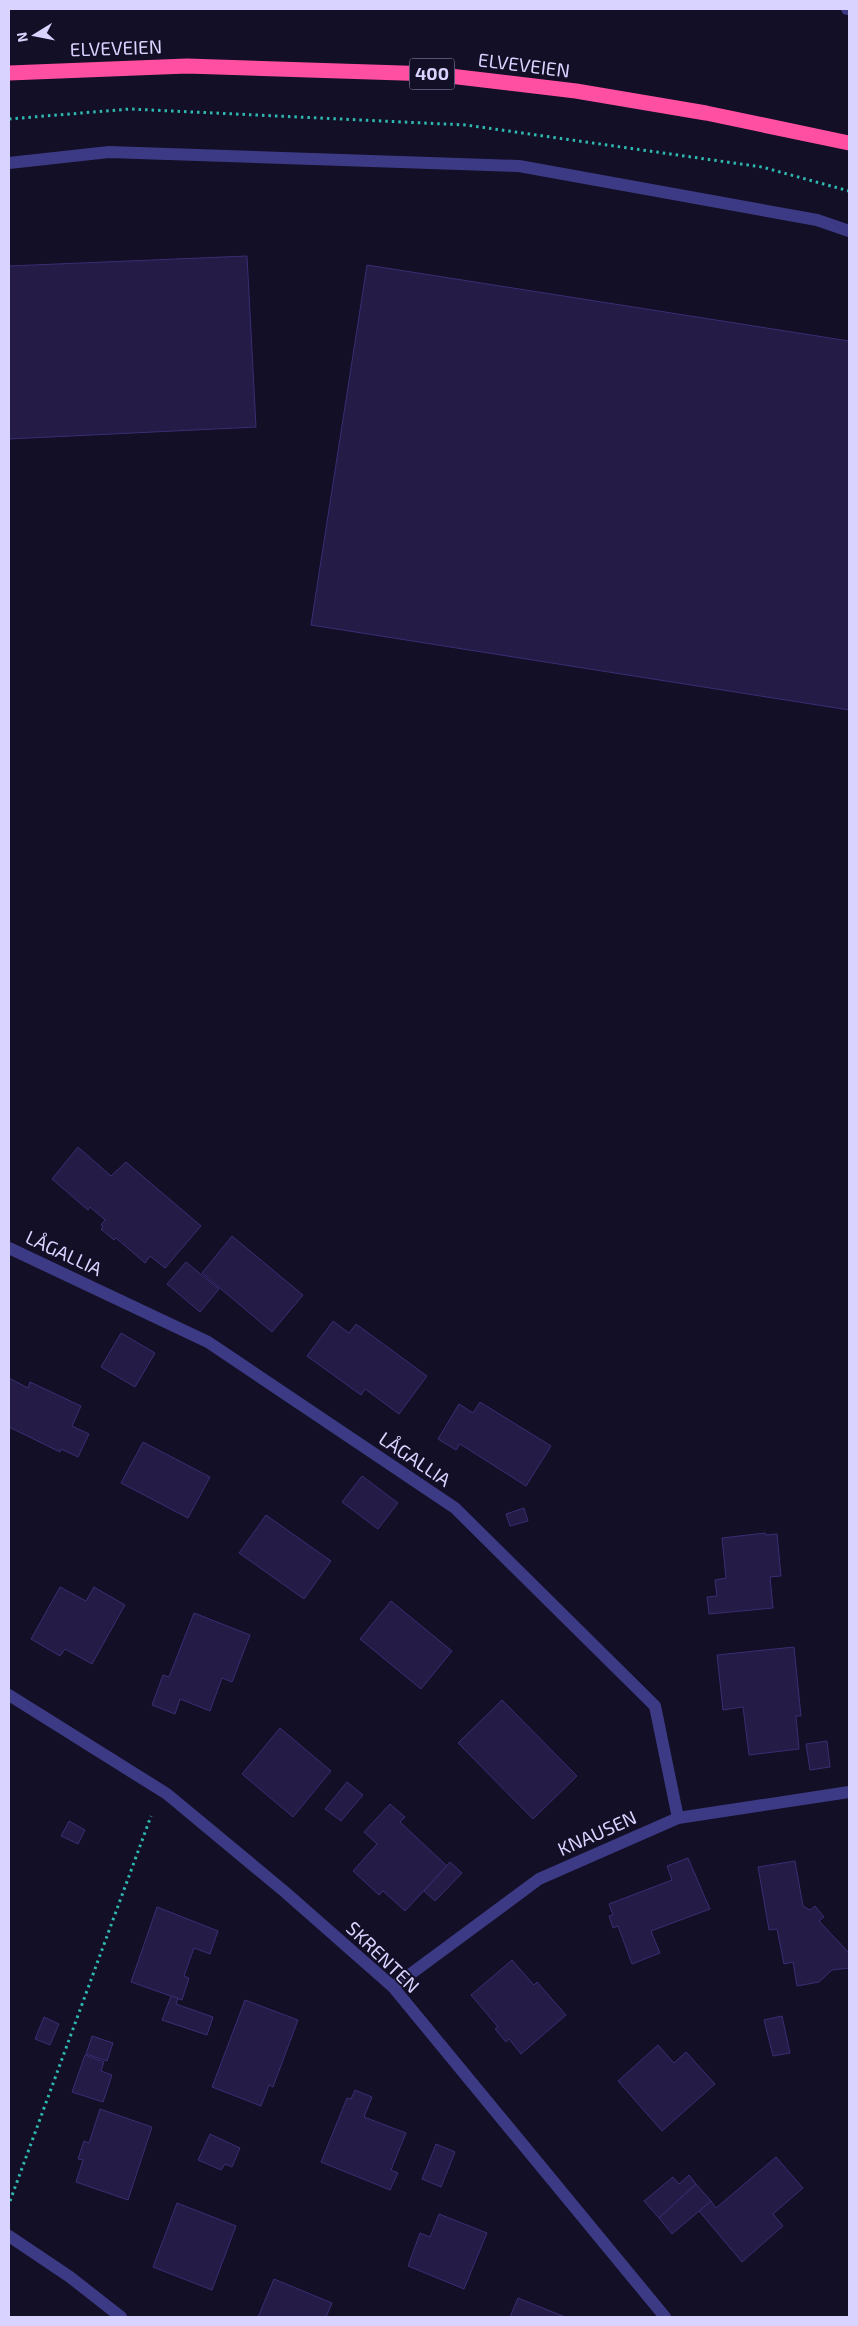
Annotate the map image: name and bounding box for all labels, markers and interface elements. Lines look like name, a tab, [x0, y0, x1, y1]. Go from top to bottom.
north arrow	[10, 10, 60, 60]
text: N	[12, 31, 31, 44]
street label: ELVEVEIEN	[69, 34, 163, 61]
street label: ELVEVEIEN	[477, 47, 571, 82]
road number: 400	[410, 59, 454, 90]
street label: LÅGALLIA	[22, 1225, 106, 1280]
street label: LÅGALLIA	[375, 1426, 456, 1491]
street label: KNAUSEN	[554, 1805, 640, 1860]
street label: SKRENTEN	[342, 1916, 425, 1997]

